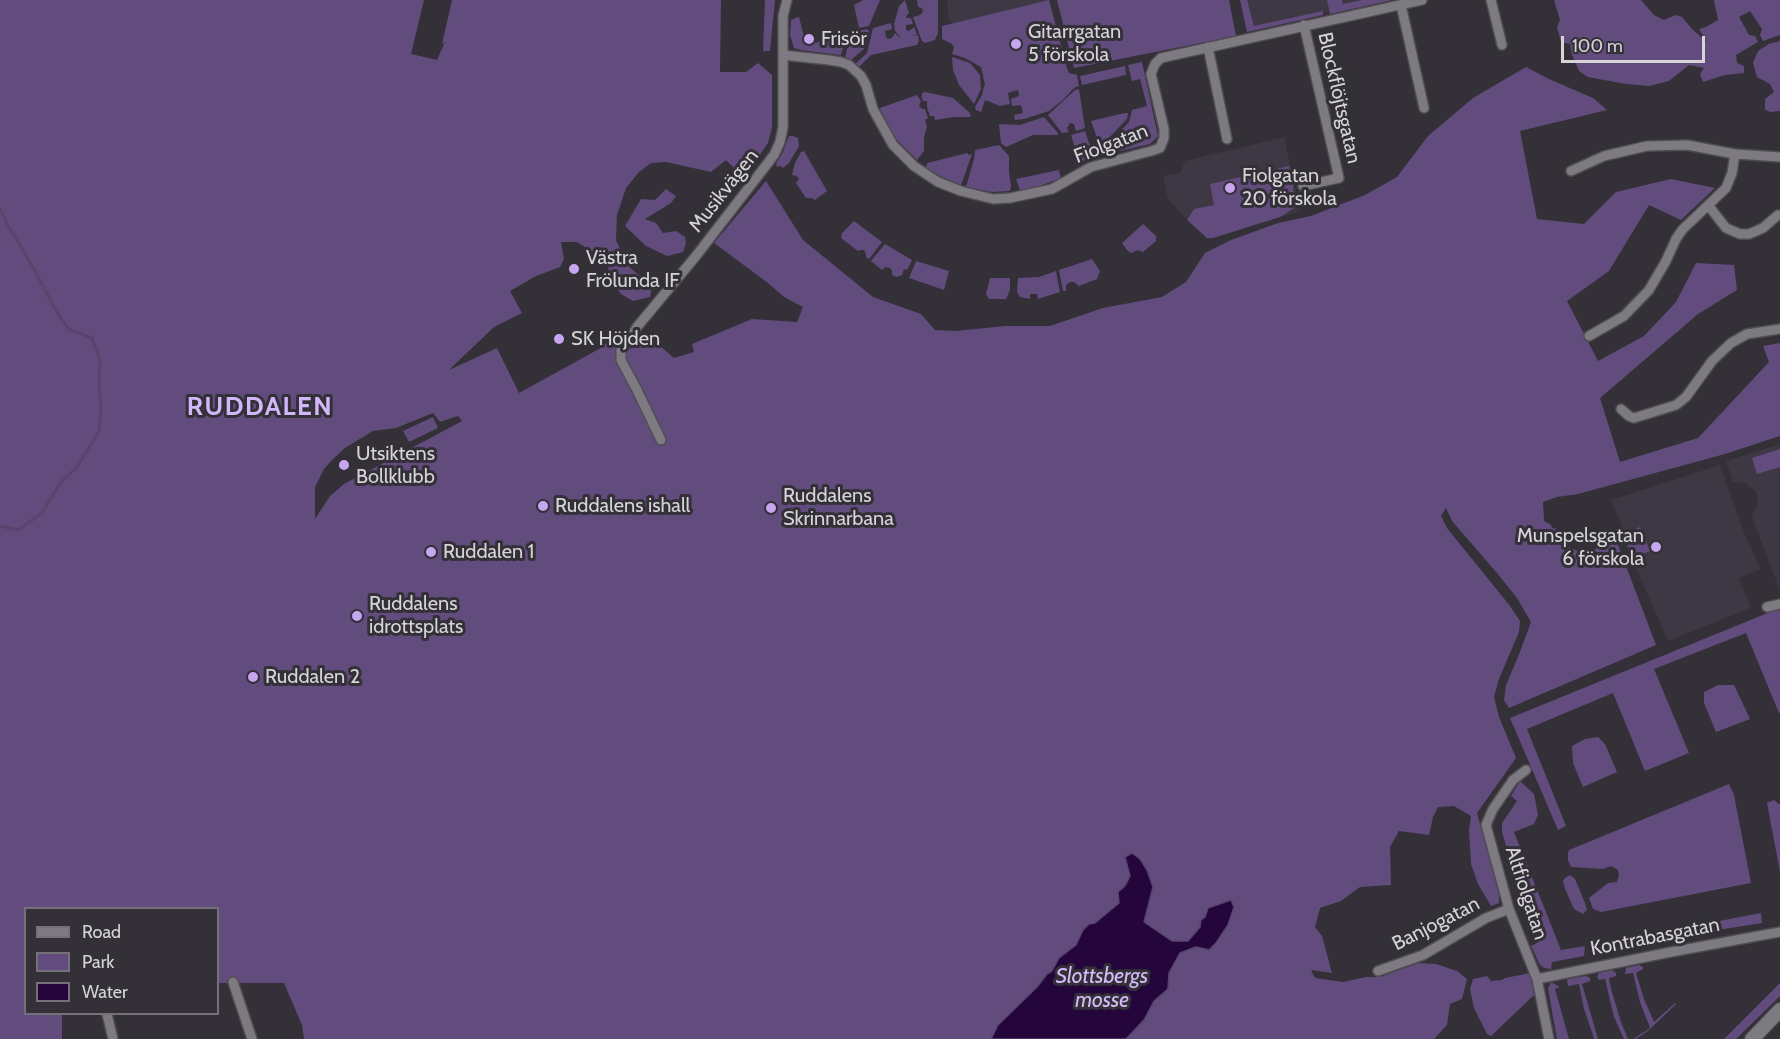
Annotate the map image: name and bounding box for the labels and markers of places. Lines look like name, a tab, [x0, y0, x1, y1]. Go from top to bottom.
place label: Gitarrgatan 5 förskola	[1028, 20, 1121, 67]
place label: Frisör	[821, 27, 867, 51]
marker: Frisör	[802, 32, 816, 46]
marker: Gitarrgatan 5 förskola	[1009, 37, 1023, 51]
place label: Fiolgatan 20 förskola	[1242, 164, 1337, 211]
marker: Fiolgatan 20 förskola	[1223, 181, 1237, 195]
place label: Västra Frölunda IF	[586, 246, 680, 293]
marker: Västra Frölunda IF	[567, 262, 581, 276]
place label: SK Höjden	[571, 327, 660, 351]
marker: SK Höjden	[552, 332, 566, 346]
place label: Utsiktens Bollklubb	[356, 442, 435, 489]
marker: Utsiktens Bollklubb	[337, 458, 351, 472]
place label: Ruddalens Skrinnarbana	[783, 484, 894, 531]
place label: Ruddalens ishall	[555, 494, 690, 518]
marker: Ruddalens ishall	[536, 499, 550, 513]
marker: Ruddalens Skrinnarbana	[764, 501, 778, 515]
place label: Munspelsgatan 6 förskola	[1517, 524, 1644, 571]
place label: Ruddalen 1	[443, 540, 534, 564]
marker: Munspelsgatan 6 förskola	[1649, 540, 1663, 554]
marker: Ruddalen 1	[424, 545, 438, 559]
place label: Ruddalens idrottsplats	[369, 592, 463, 639]
marker: Ruddalens idrottsplats	[350, 609, 364, 623]
place label: Ruddalen 2	[265, 665, 360, 689]
marker: Ruddalen 2	[246, 670, 260, 684]

